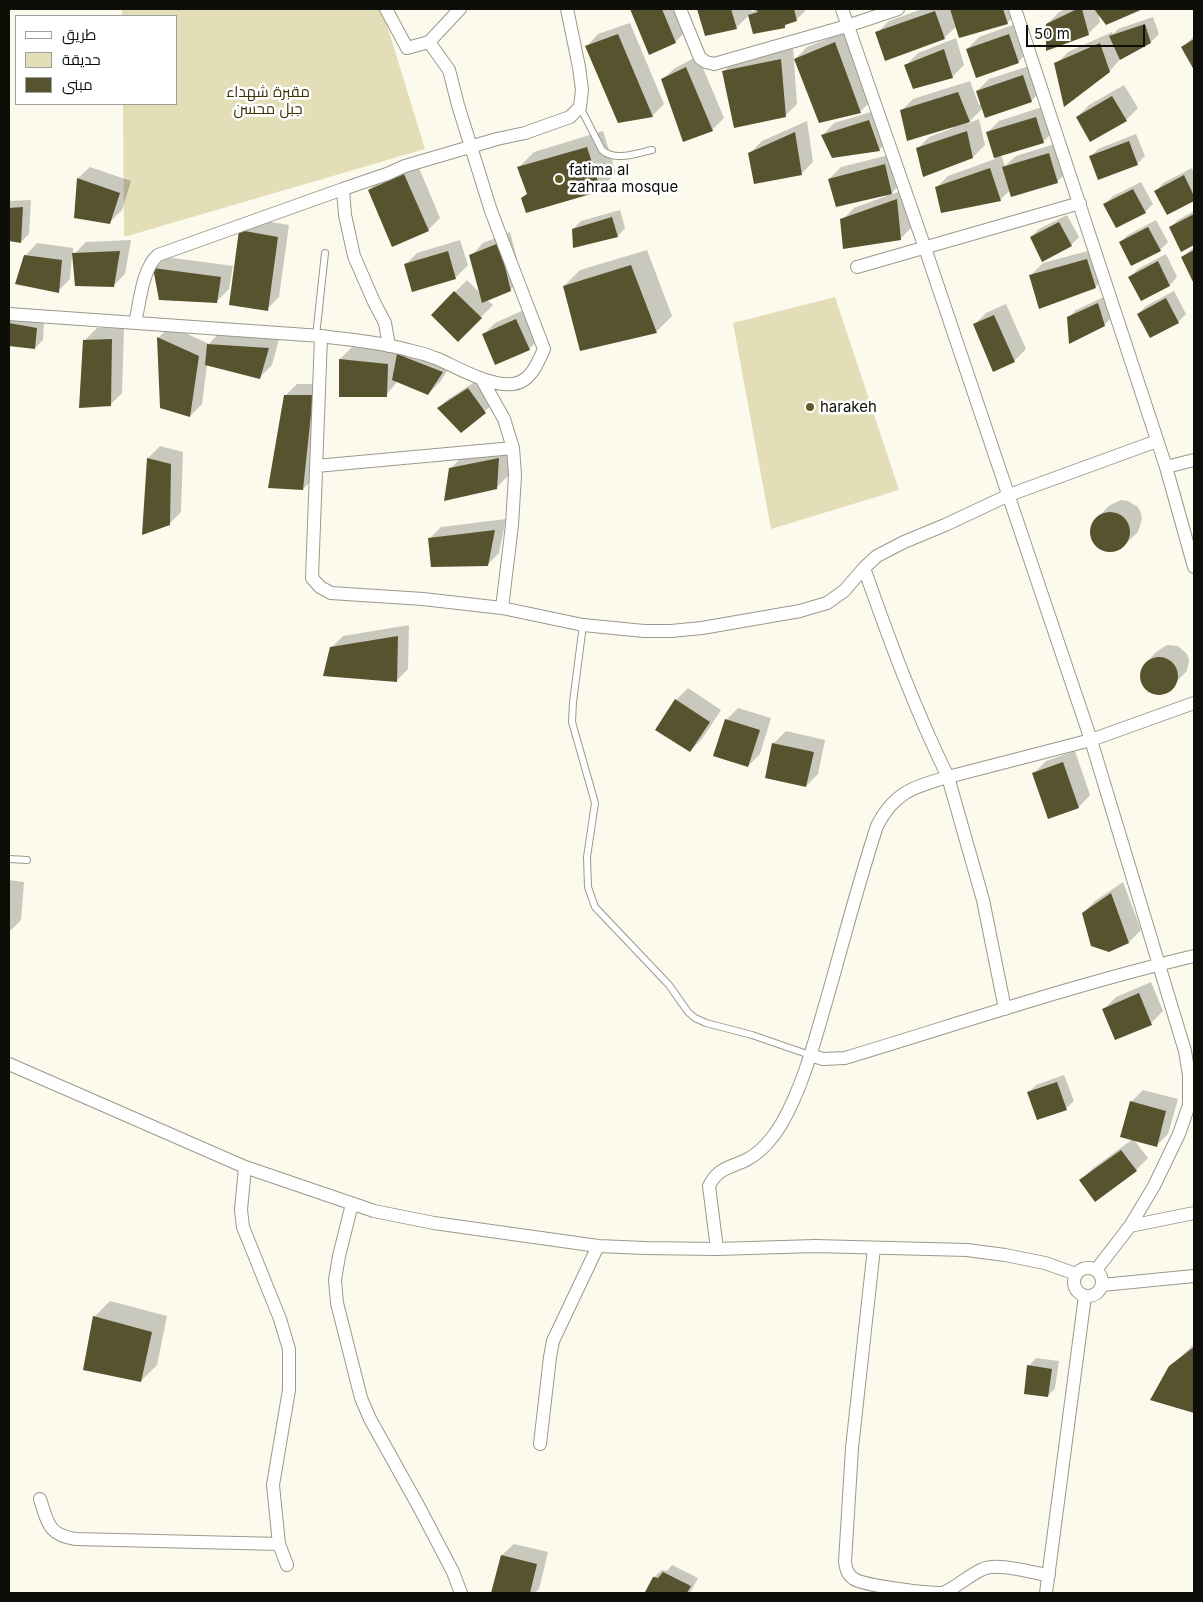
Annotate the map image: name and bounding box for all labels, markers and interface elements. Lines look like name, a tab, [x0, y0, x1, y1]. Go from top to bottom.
legend	[15, 15, 178, 105]
scale bar	[1028, 15, 1147, 47]
text: 50 m	[1034, 24, 1070, 43]
text: طريق	[62, 25, 96, 44]
text: حديقة	[62, 50, 101, 69]
text: مبنى	[62, 75, 93, 94]
park label: مقبرة شهداء جبل محسن	[226, 83, 310, 118]
place label: fatima al zahraa mosque	[569, 161, 678, 196]
marker: fatima al zahraa mosque	[553, 173, 565, 185]
place label: harakeh	[820, 398, 877, 416]
marker: harakeh	[804, 401, 816, 413]

